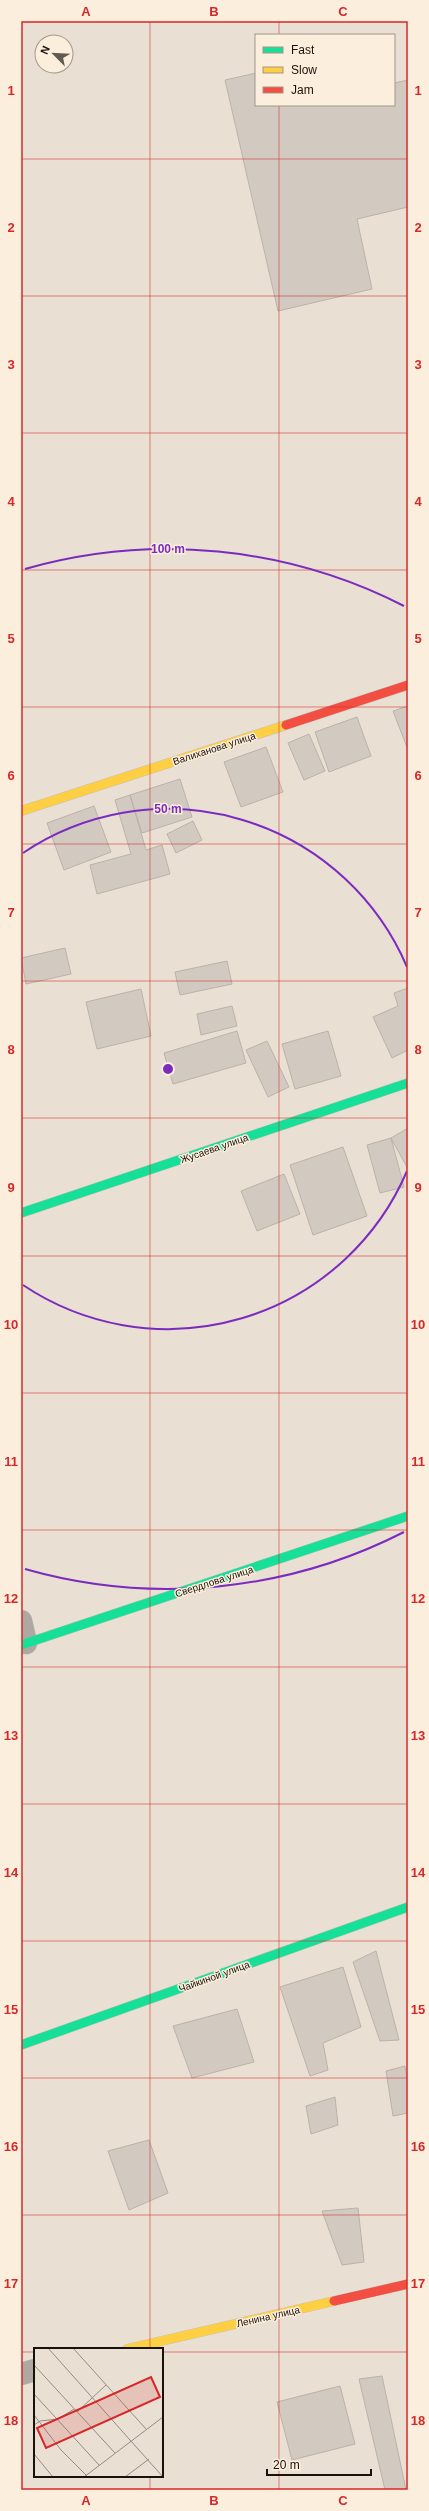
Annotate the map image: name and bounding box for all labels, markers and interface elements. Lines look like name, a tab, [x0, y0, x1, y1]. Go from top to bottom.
text: A	[81, 4, 91, 19]
text: B	[209, 4, 219, 19]
text: C	[338, 4, 348, 19]
north arrow	[34, 34, 74, 74]
legend	[255, 34, 395, 106]
text: Fast	[291, 43, 315, 57]
text: N	[38, 44, 52, 56]
text: Slow	[291, 63, 317, 77]
text: 1	[7, 83, 15, 98]
text: Jam	[291, 83, 314, 97]
text: 1	[414, 83, 422, 98]
text: 2	[7, 220, 15, 235]
text: 2	[414, 220, 422, 235]
text: 3	[7, 357, 15, 372]
text: 3	[414, 357, 422, 372]
text: 4	[7, 494, 15, 509]
text: 4	[414, 494, 422, 509]
text: 100 m	[151, 542, 185, 556]
text: 5	[7, 631, 15, 646]
text: 5	[414, 631, 422, 646]
street label: Валиханова улица	[171, 730, 257, 767]
text: 6	[7, 768, 15, 783]
text: 6	[414, 768, 422, 783]
text: 50 m	[154, 802, 182, 816]
text: 7	[7, 905, 15, 920]
text: 7	[414, 905, 422, 920]
text: 8	[7, 1042, 15, 1057]
text: 8	[414, 1042, 422, 1057]
centre of rings	[161, 1062, 175, 1076]
street label: Жусаева улица	[179, 1132, 250, 1165]
text: 9	[7, 1180, 15, 1195]
text: 9	[414, 1180, 422, 1195]
text: 10	[4, 1317, 18, 1332]
text: 10	[411, 1317, 425, 1332]
text: 11	[4, 1454, 18, 1469]
text: 11	[411, 1454, 425, 1469]
street label: Свердлова улица	[174, 1563, 255, 1599]
text: 12	[4, 1591, 18, 1606]
text: 12	[411, 1591, 425, 1606]
text: 13	[4, 1728, 18, 1743]
text: 13	[411, 1728, 425, 1743]
text: 14	[4, 1865, 19, 1880]
text: 14	[411, 1865, 426, 1880]
street label: Чайкиной улица	[177, 1958, 252, 1994]
text: 15	[4, 2002, 18, 2017]
text: 15	[411, 2002, 425, 2017]
text: 16	[4, 2139, 18, 2154]
text: 16	[411, 2139, 425, 2154]
text: 17	[4, 2276, 18, 2291]
text: 17	[411, 2276, 425, 2291]
street label: Ленина улица	[235, 2304, 301, 2329]
inset map	[34, 2348, 163, 2477]
text: 18	[4, 2413, 18, 2428]
text: 18	[411, 2413, 425, 2428]
scale bar	[267, 2451, 371, 2477]
text: 20 m	[273, 2458, 300, 2472]
text: A	[81, 2493, 91, 2508]
text: B	[209, 2493, 219, 2508]
text: C	[338, 2493, 348, 2508]

